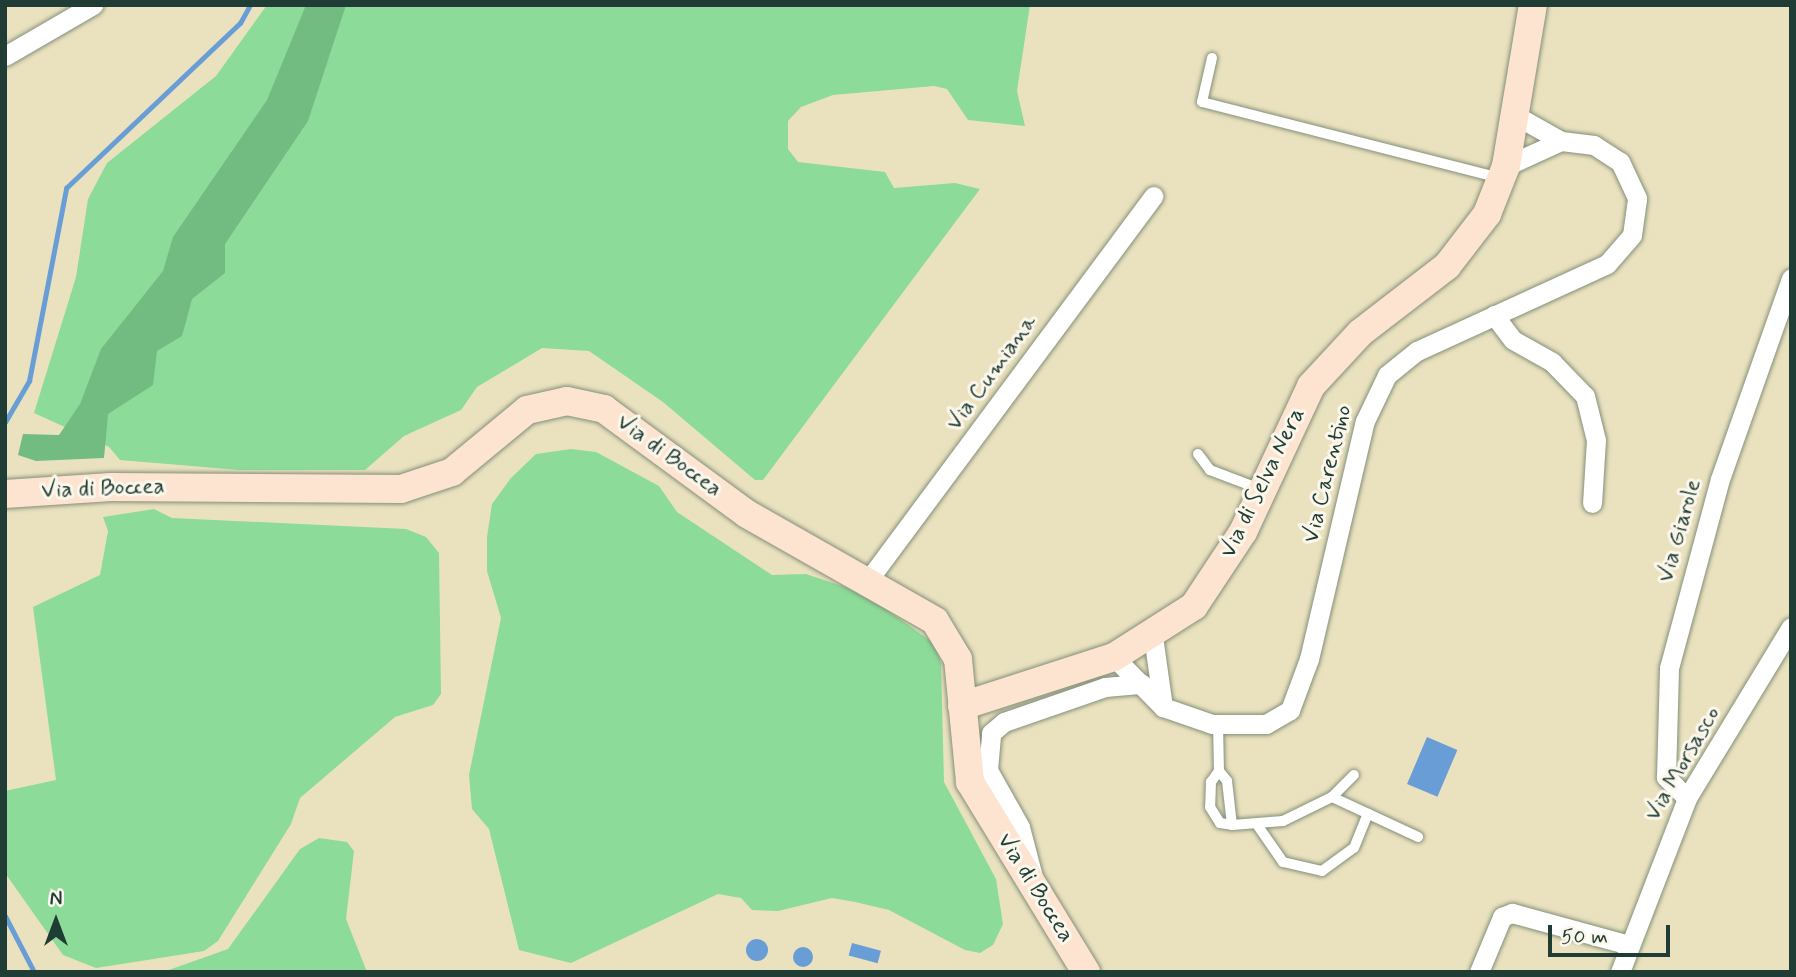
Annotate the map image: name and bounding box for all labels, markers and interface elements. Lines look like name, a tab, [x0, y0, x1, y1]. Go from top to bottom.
street label: Via Cumiana	[941, 310, 1043, 436]
street label: Via Carentino	[1298, 403, 1358, 545]
street label: Via di Selva Nera	[1215, 404, 1311, 562]
street label: Via di Boccea	[611, 408, 727, 504]
street label: Via di Boccea	[41, 473, 165, 505]
street label: Via Giarole	[1652, 477, 1708, 585]
street label: Via Morsasco	[1639, 702, 1727, 826]
street label: Via di Boccea	[990, 828, 1080, 948]
north arrow	[21, 886, 91, 956]
text: N	[50, 887, 62, 912]
scale bar	[1551, 911, 1674, 955]
text: 50 m	[1561, 923, 1608, 951]

